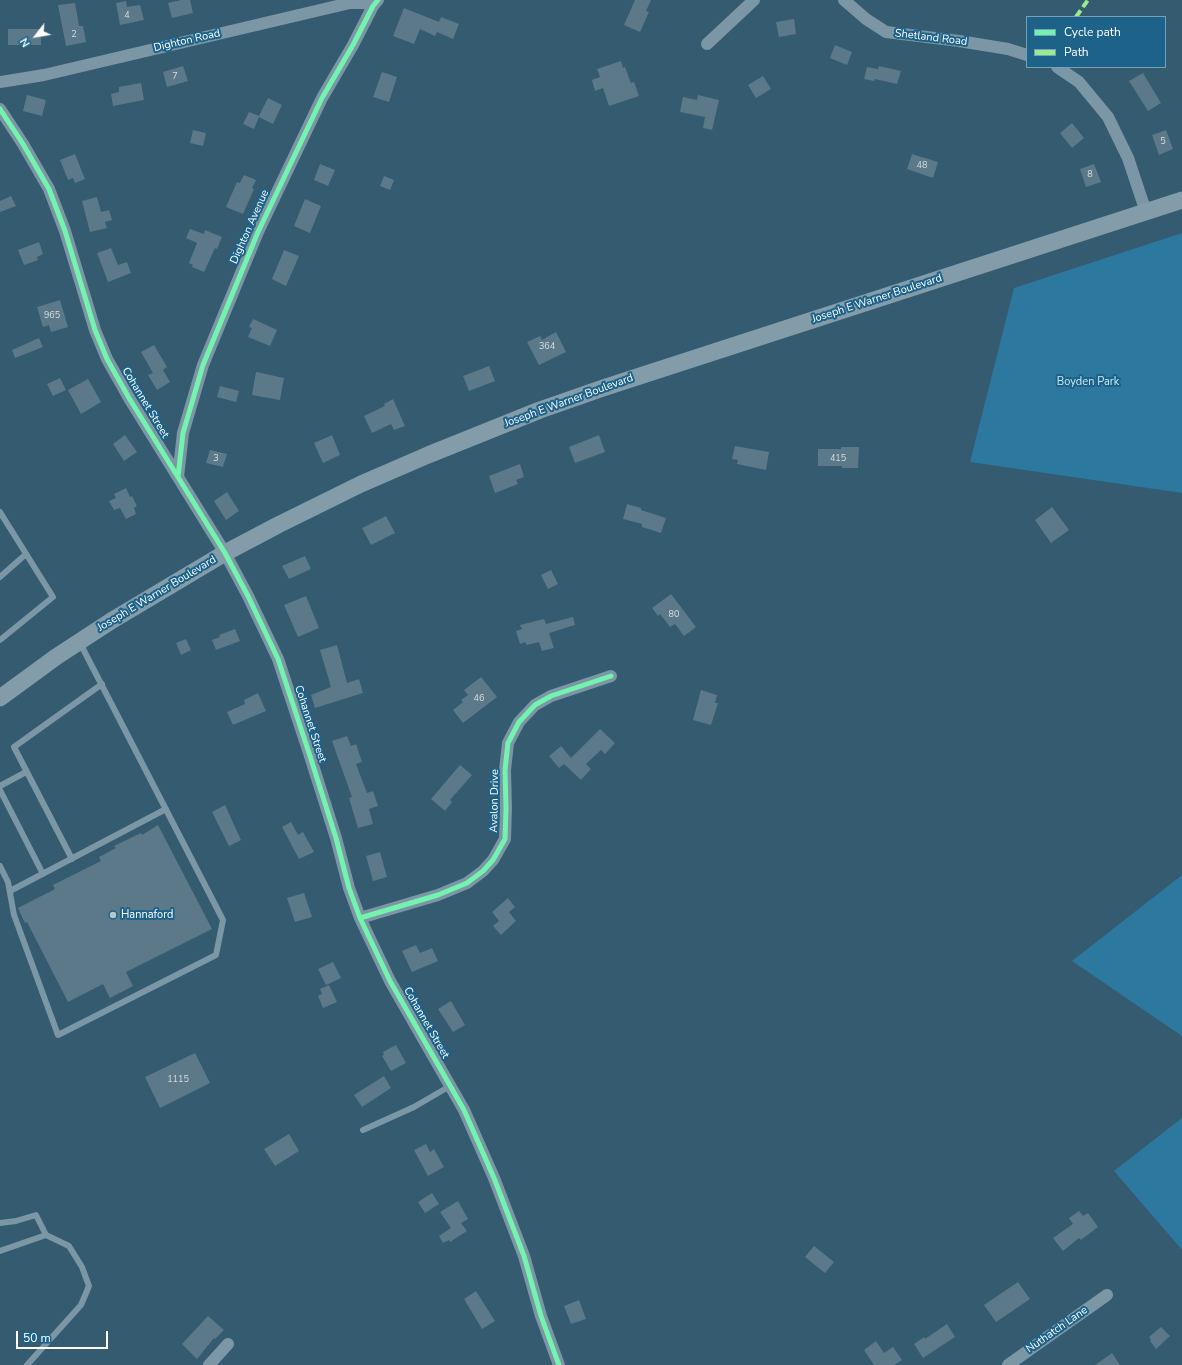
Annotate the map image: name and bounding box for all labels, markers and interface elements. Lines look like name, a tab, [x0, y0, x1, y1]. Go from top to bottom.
house number: 4	[124, 11, 130, 21]
north arrow	[16, 16, 56, 56]
legend	[1026, 16, 1166, 68]
text: Cycle path	[1064, 24, 1121, 40]
street label: Dighton Road	[152, 27, 222, 55]
street label: Shetland Road	[894, 27, 968, 49]
house number: 2	[71, 30, 77, 40]
text: N	[17, 35, 34, 50]
text: Path	[1064, 44, 1089, 60]
house number: 7	[172, 72, 178, 82]
house number: 5	[1160, 137, 1166, 147]
house number: 48	[917, 161, 927, 171]
house number: 8	[1087, 170, 1093, 180]
street label: Dighton Avenue	[228, 188, 272, 266]
street label: Joseph E Warner Boulevard	[810, 272, 944, 326]
house number: 965	[44, 311, 60, 321]
house number: 364	[539, 342, 555, 352]
street label: Cohannet Street	[119, 365, 171, 441]
street label: Joseph E Warner Boulevard	[503, 372, 635, 430]
park label: Boyden Park	[1057, 375, 1119, 389]
house number: 3	[213, 454, 219, 464]
house number: 415	[830, 454, 846, 464]
street label: Joseph E Warner Boulevard	[95, 553, 219, 635]
house number: 80	[669, 610, 679, 620]
street label: Cohannet Street	[291, 684, 329, 764]
house number: 46	[474, 694, 484, 704]
street label: Avalon Drive	[488, 769, 502, 833]
place label: Hannaford	[121, 908, 173, 922]
marker: Hannaford	[108, 910, 118, 920]
street label: Cohannet Street	[400, 985, 452, 1061]
house number: 1115	[167, 1075, 189, 1085]
street label: Nuthatch Lane	[1024, 1304, 1090, 1356]
scale bar	[18, 1323, 110, 1349]
text: 50 m	[23, 1330, 51, 1346]

